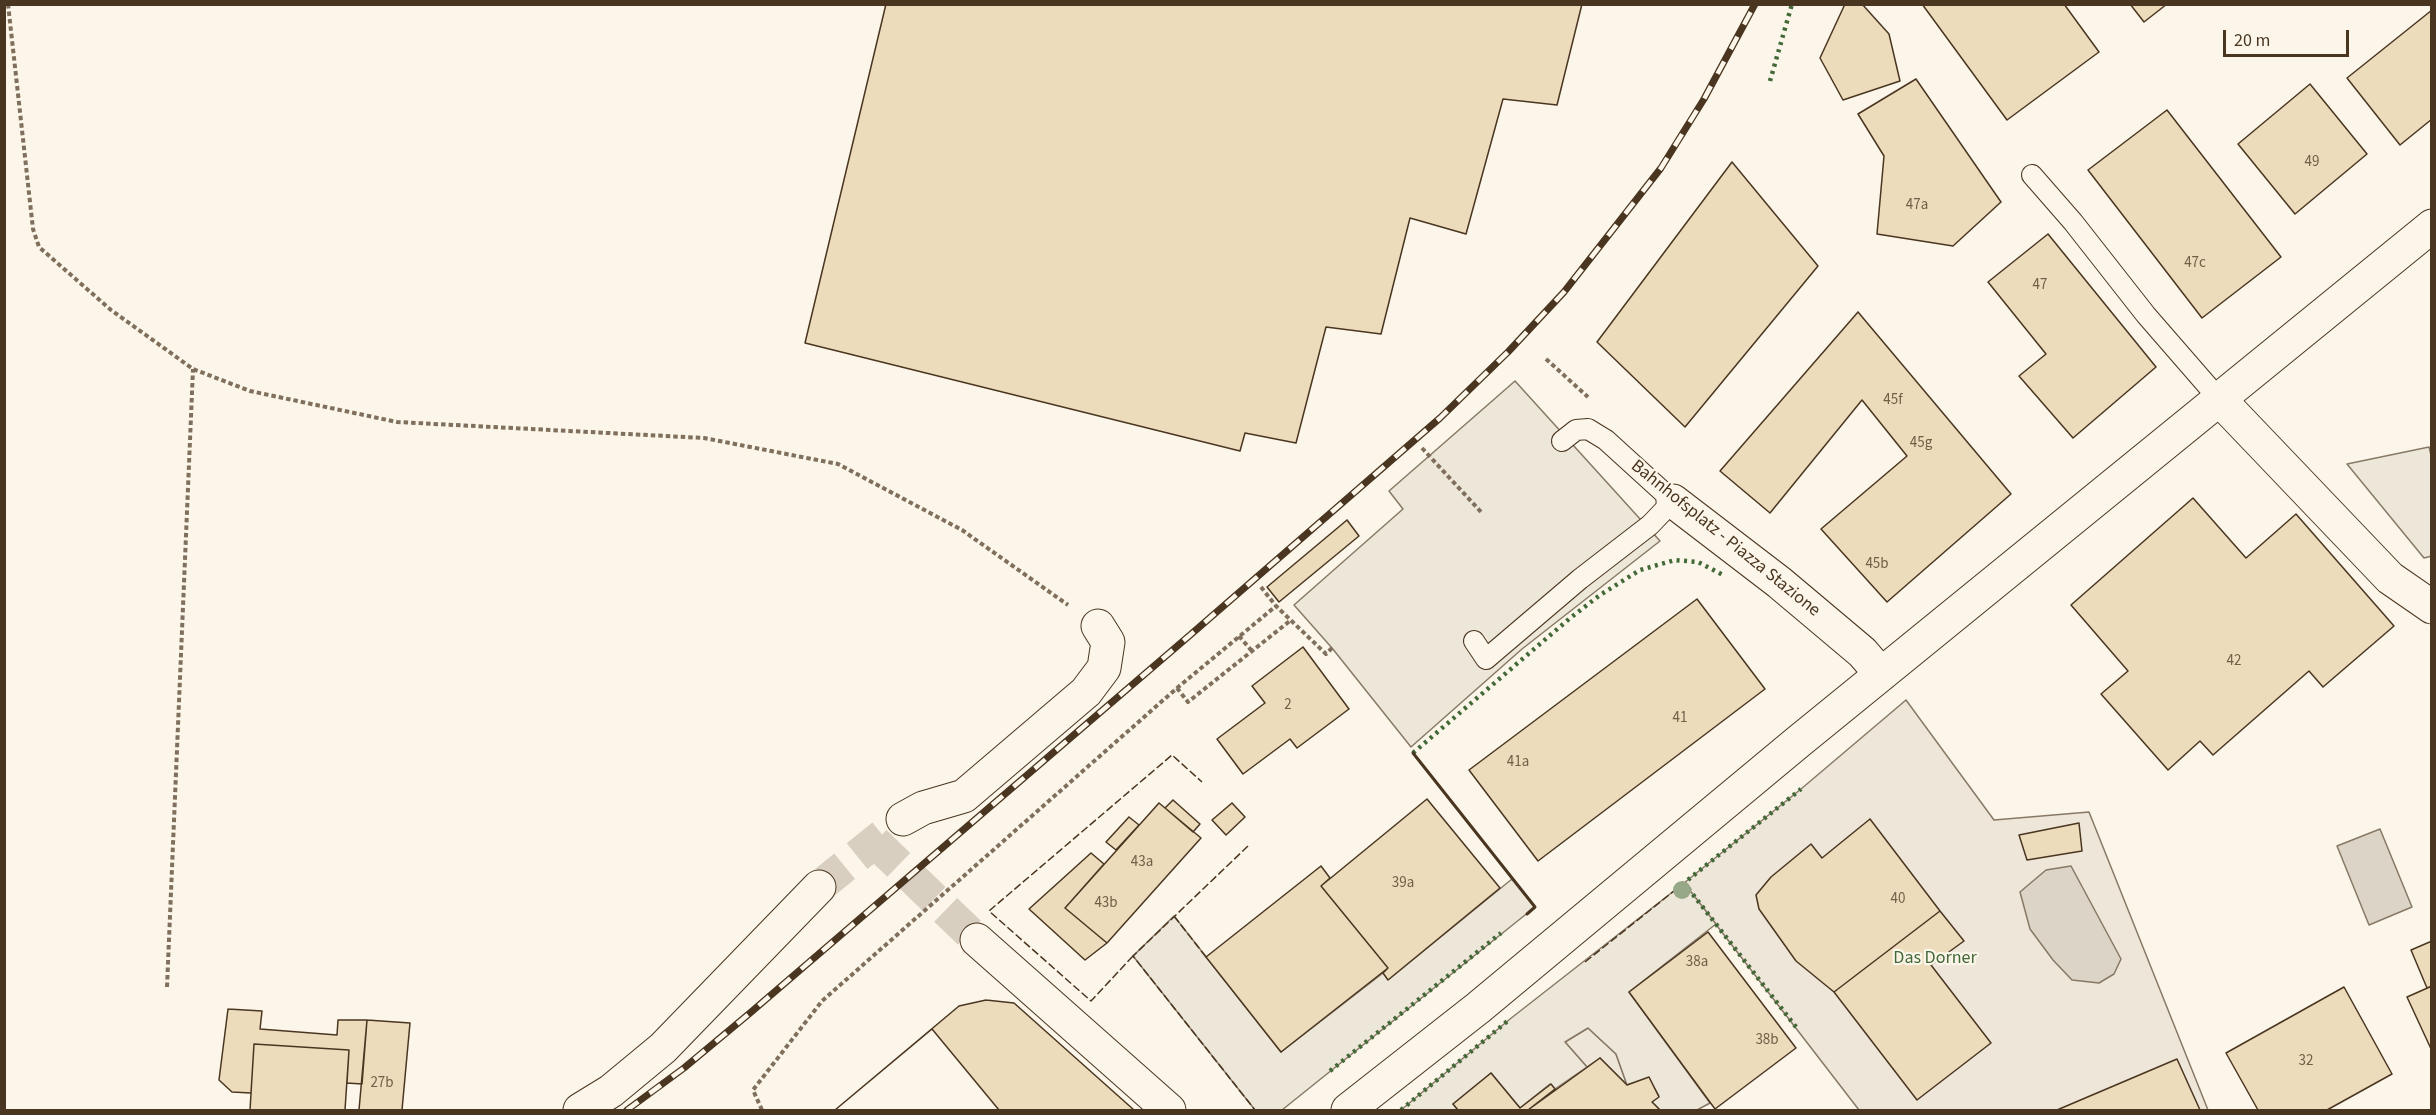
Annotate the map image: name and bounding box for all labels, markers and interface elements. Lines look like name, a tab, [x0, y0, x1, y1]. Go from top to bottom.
scale bar	[2226, 18, 2352, 56]
text: 20 m	[2234, 28, 2270, 53]
house number: 49	[2305, 154, 2319, 172]
house number: 47a	[1906, 197, 1928, 215]
house number: 47c	[2184, 255, 2206, 273]
house number: 47	[2033, 277, 2047, 295]
house number: 45f	[1883, 392, 1903, 410]
house number: 45g	[1910, 435, 1932, 453]
street label: Bahnhofsplatz - Piazza Stazione	[1626, 456, 1824, 622]
house number: 45b	[1865, 556, 1889, 574]
house number: 42	[2227, 653, 2241, 671]
house number: 2	[1284, 697, 1292, 715]
house number: 41	[1673, 710, 1687, 728]
house number: 41a	[1507, 754, 1529, 772]
house number: 43a	[1131, 854, 1153, 872]
house number: 39a	[1392, 875, 1414, 893]
house number: 40	[1891, 891, 1905, 909]
house number: 43b	[1094, 895, 1118, 913]
park label: Das Dorner	[1893, 948, 1977, 970]
house number: 38a	[1686, 954, 1708, 972]
house number: 38b	[1755, 1032, 1779, 1050]
house number: 32	[2299, 1053, 2313, 1071]
house number: 27b	[370, 1075, 394, 1093]

